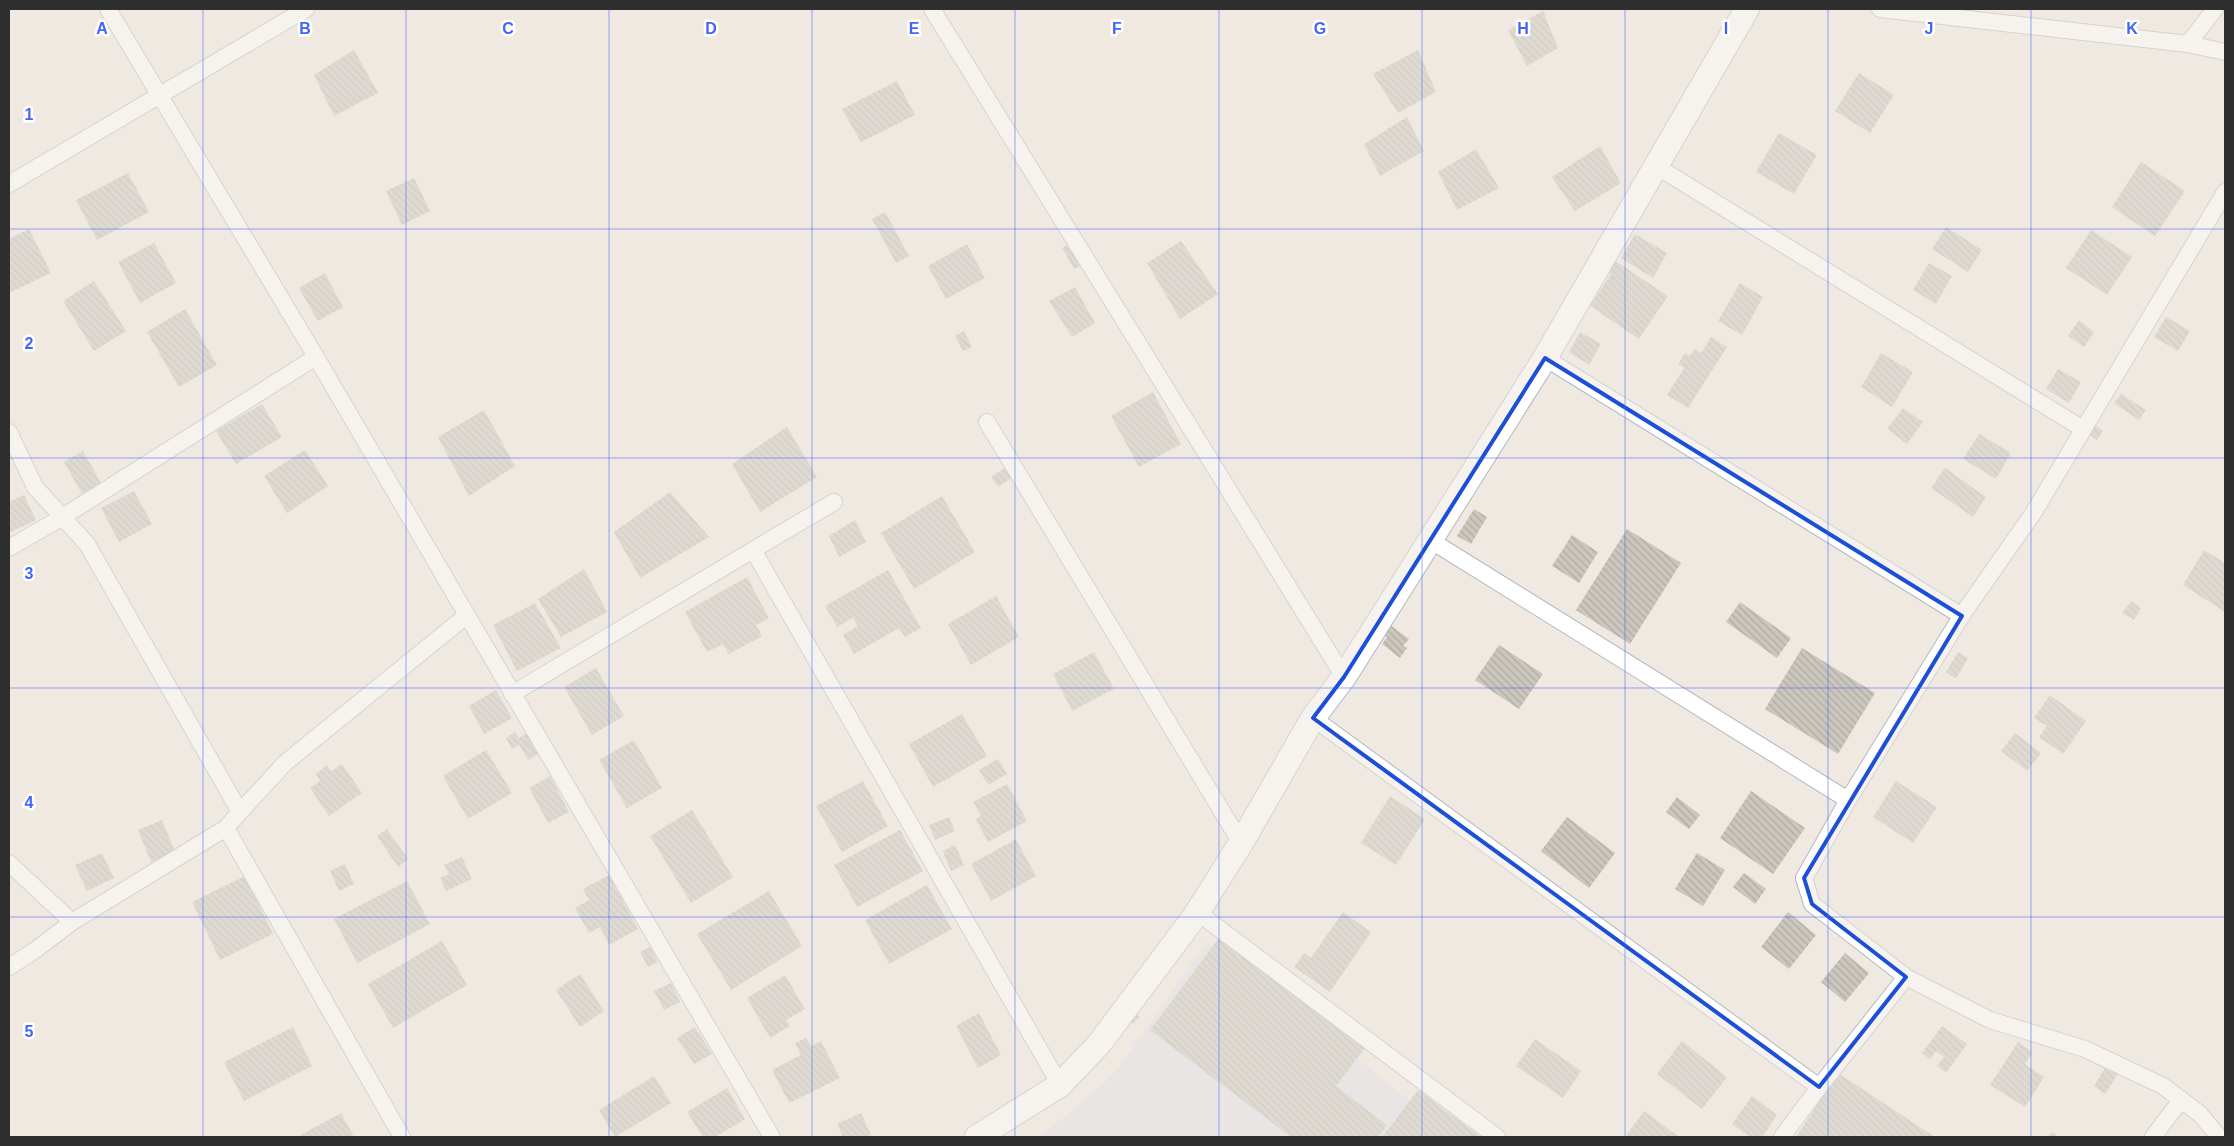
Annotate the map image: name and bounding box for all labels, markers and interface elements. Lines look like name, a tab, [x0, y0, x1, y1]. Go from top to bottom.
text: A	[96, 20, 108, 37]
text: B	[299, 20, 311, 37]
text: C	[502, 20, 514, 37]
text: D	[705, 20, 717, 37]
text: E	[909, 20, 920, 37]
text: F	[1112, 20, 1122, 37]
text: G	[1314, 20, 1326, 37]
text: H	[1517, 20, 1529, 37]
text: I	[1724, 20, 1728, 37]
text: J	[1925, 20, 1933, 37]
text: K	[2126, 20, 2138, 37]
text: 1	[25, 106, 34, 123]
text: 2	[25, 335, 34, 352]
text: 3	[25, 565, 34, 582]
text: 4	[25, 794, 34, 811]
text: 5	[25, 1023, 34, 1040]

